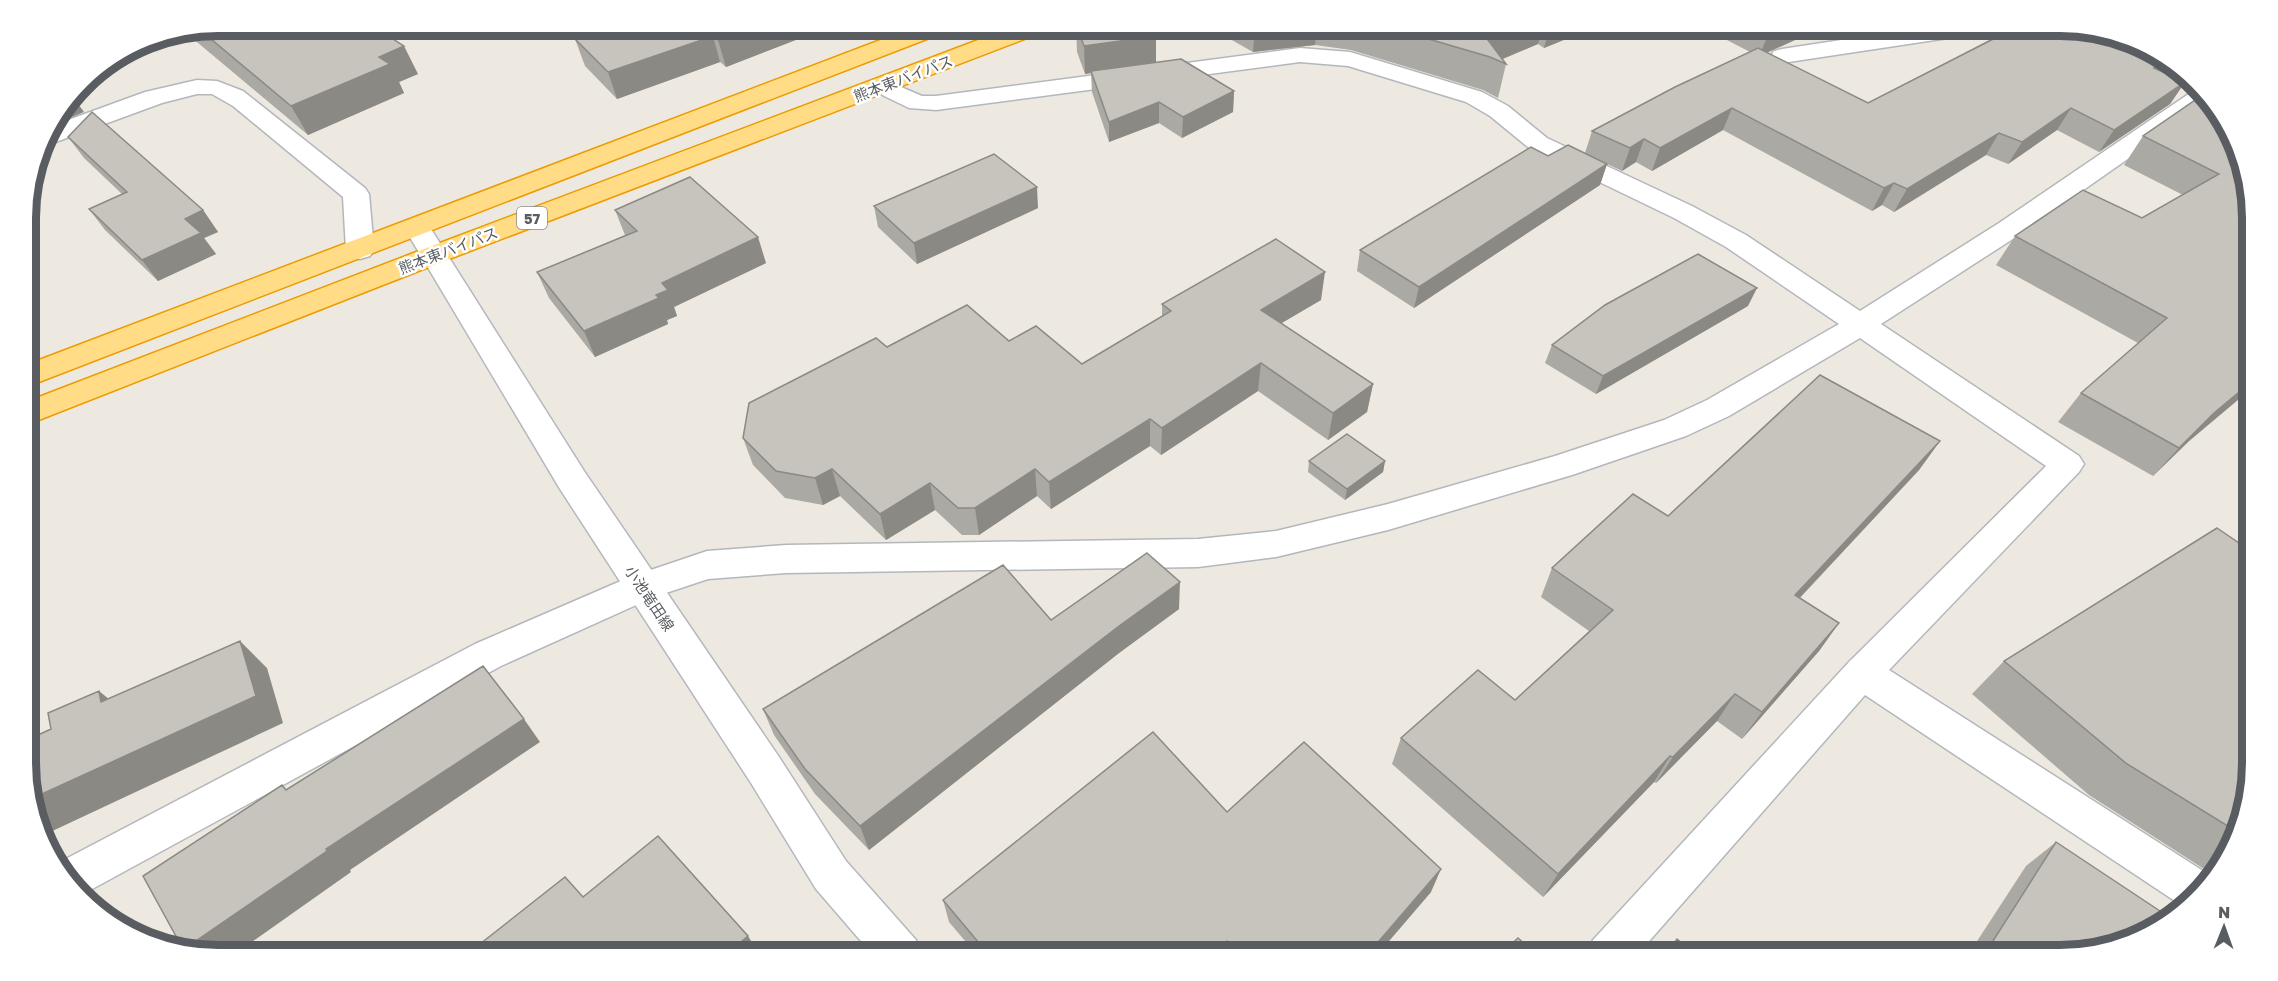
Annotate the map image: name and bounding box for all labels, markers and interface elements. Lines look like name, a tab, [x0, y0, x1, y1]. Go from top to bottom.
street label: 熊本東バイパス	[851, 51, 955, 105]
road number: 57	[517, 207, 547, 229]
street label: 熊本東バイパス	[396, 223, 500, 277]
street label: 小池竜田線	[622, 562, 678, 634]
north arrow	[2194, 897, 2254, 957]
text: N	[2218, 902, 2231, 922]

